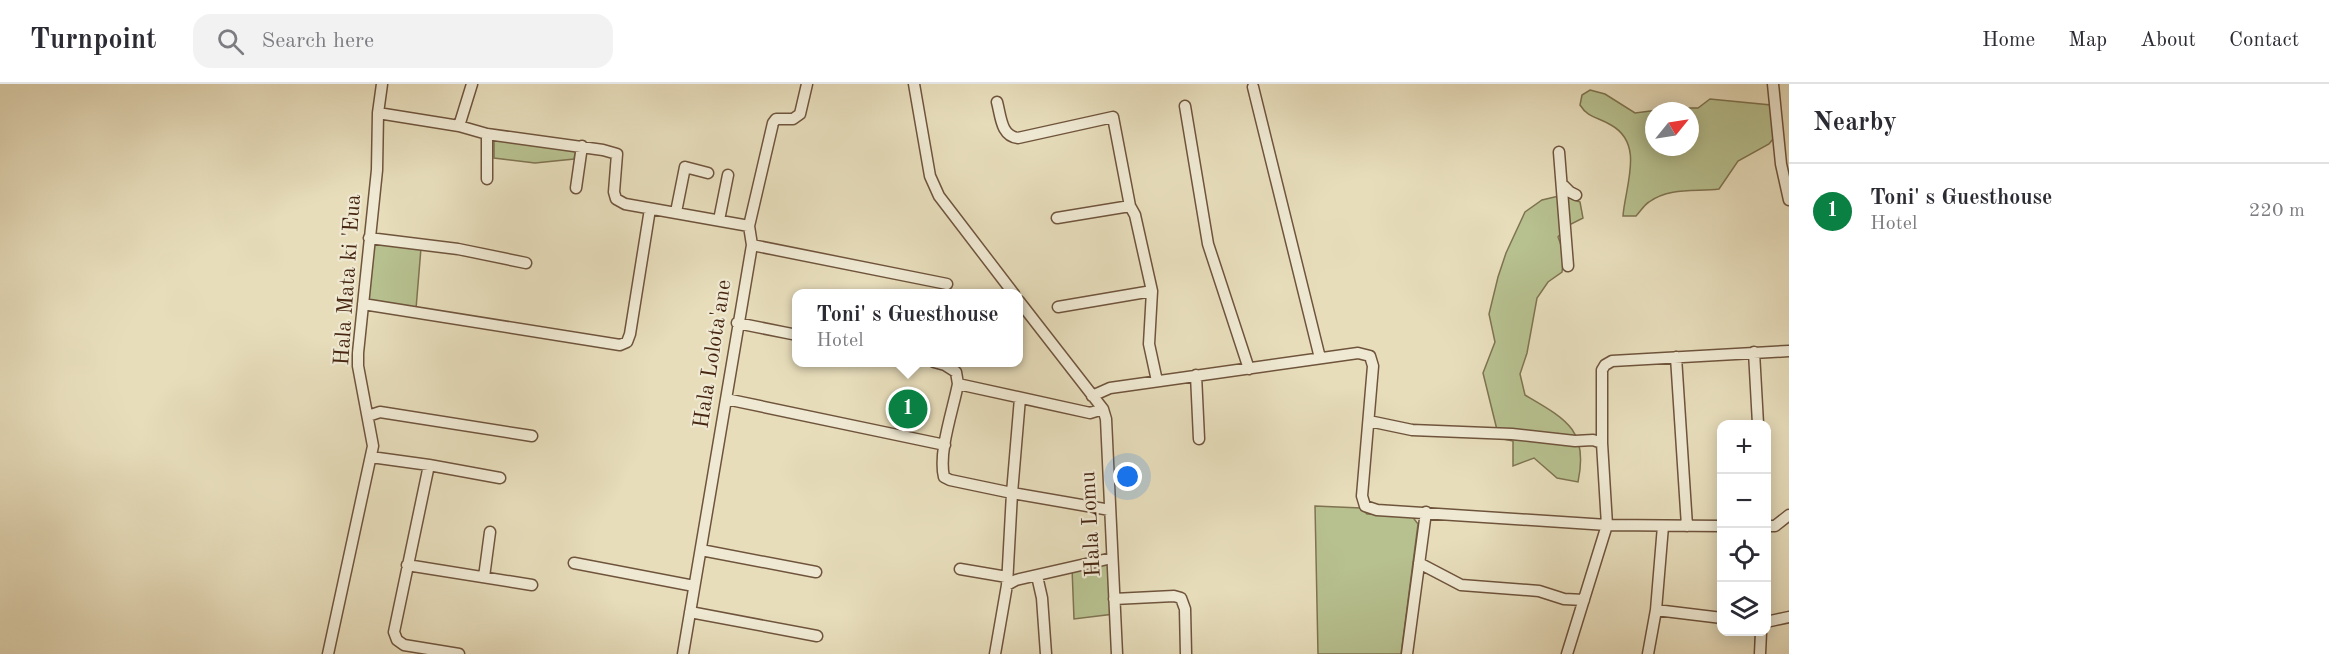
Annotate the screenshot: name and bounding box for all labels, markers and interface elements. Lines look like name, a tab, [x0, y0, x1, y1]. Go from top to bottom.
search box	[193, 14, 613, 68]
icon: search	[214, 25, 247, 58]
text: Turnpoint	[30, 27, 157, 55]
text: Search here	[262, 30, 374, 52]
text: Home	[1982, 30, 2035, 51]
text: Map	[2068, 30, 2107, 51]
text: About	[2140, 30, 2196, 51]
text: Contact	[2229, 30, 2299, 51]
north arrow	[1645, 102, 1699, 156]
text: Nearby	[1813, 110, 1897, 136]
text: Toni' s Guesthouse	[1870, 187, 2052, 209]
street label: Hala Mata ki 'Eua	[331, 193, 365, 366]
text: 1	[1827, 201, 1838, 221]
text: 220 m	[2249, 201, 2305, 221]
text: Hotel	[1870, 214, 1917, 234]
street label: Hala Lolota'ane	[690, 278, 736, 430]
popup	[792, 289, 1023, 367]
text: Toni' s Guesthouse	[816, 304, 999, 326]
text: Hotel	[816, 331, 864, 351]
pin: 1	[888, 386, 928, 432]
map controls	[1717, 420, 1771, 636]
button: +	[1717, 420, 1771, 474]
your location	[1113, 462, 1142, 491]
street label: Hala Lomu	[1077, 470, 1105, 578]
button: −	[1717, 474, 1771, 528]
button: locate	[1717, 528, 1771, 582]
button: layers	[1717, 582, 1771, 636]

